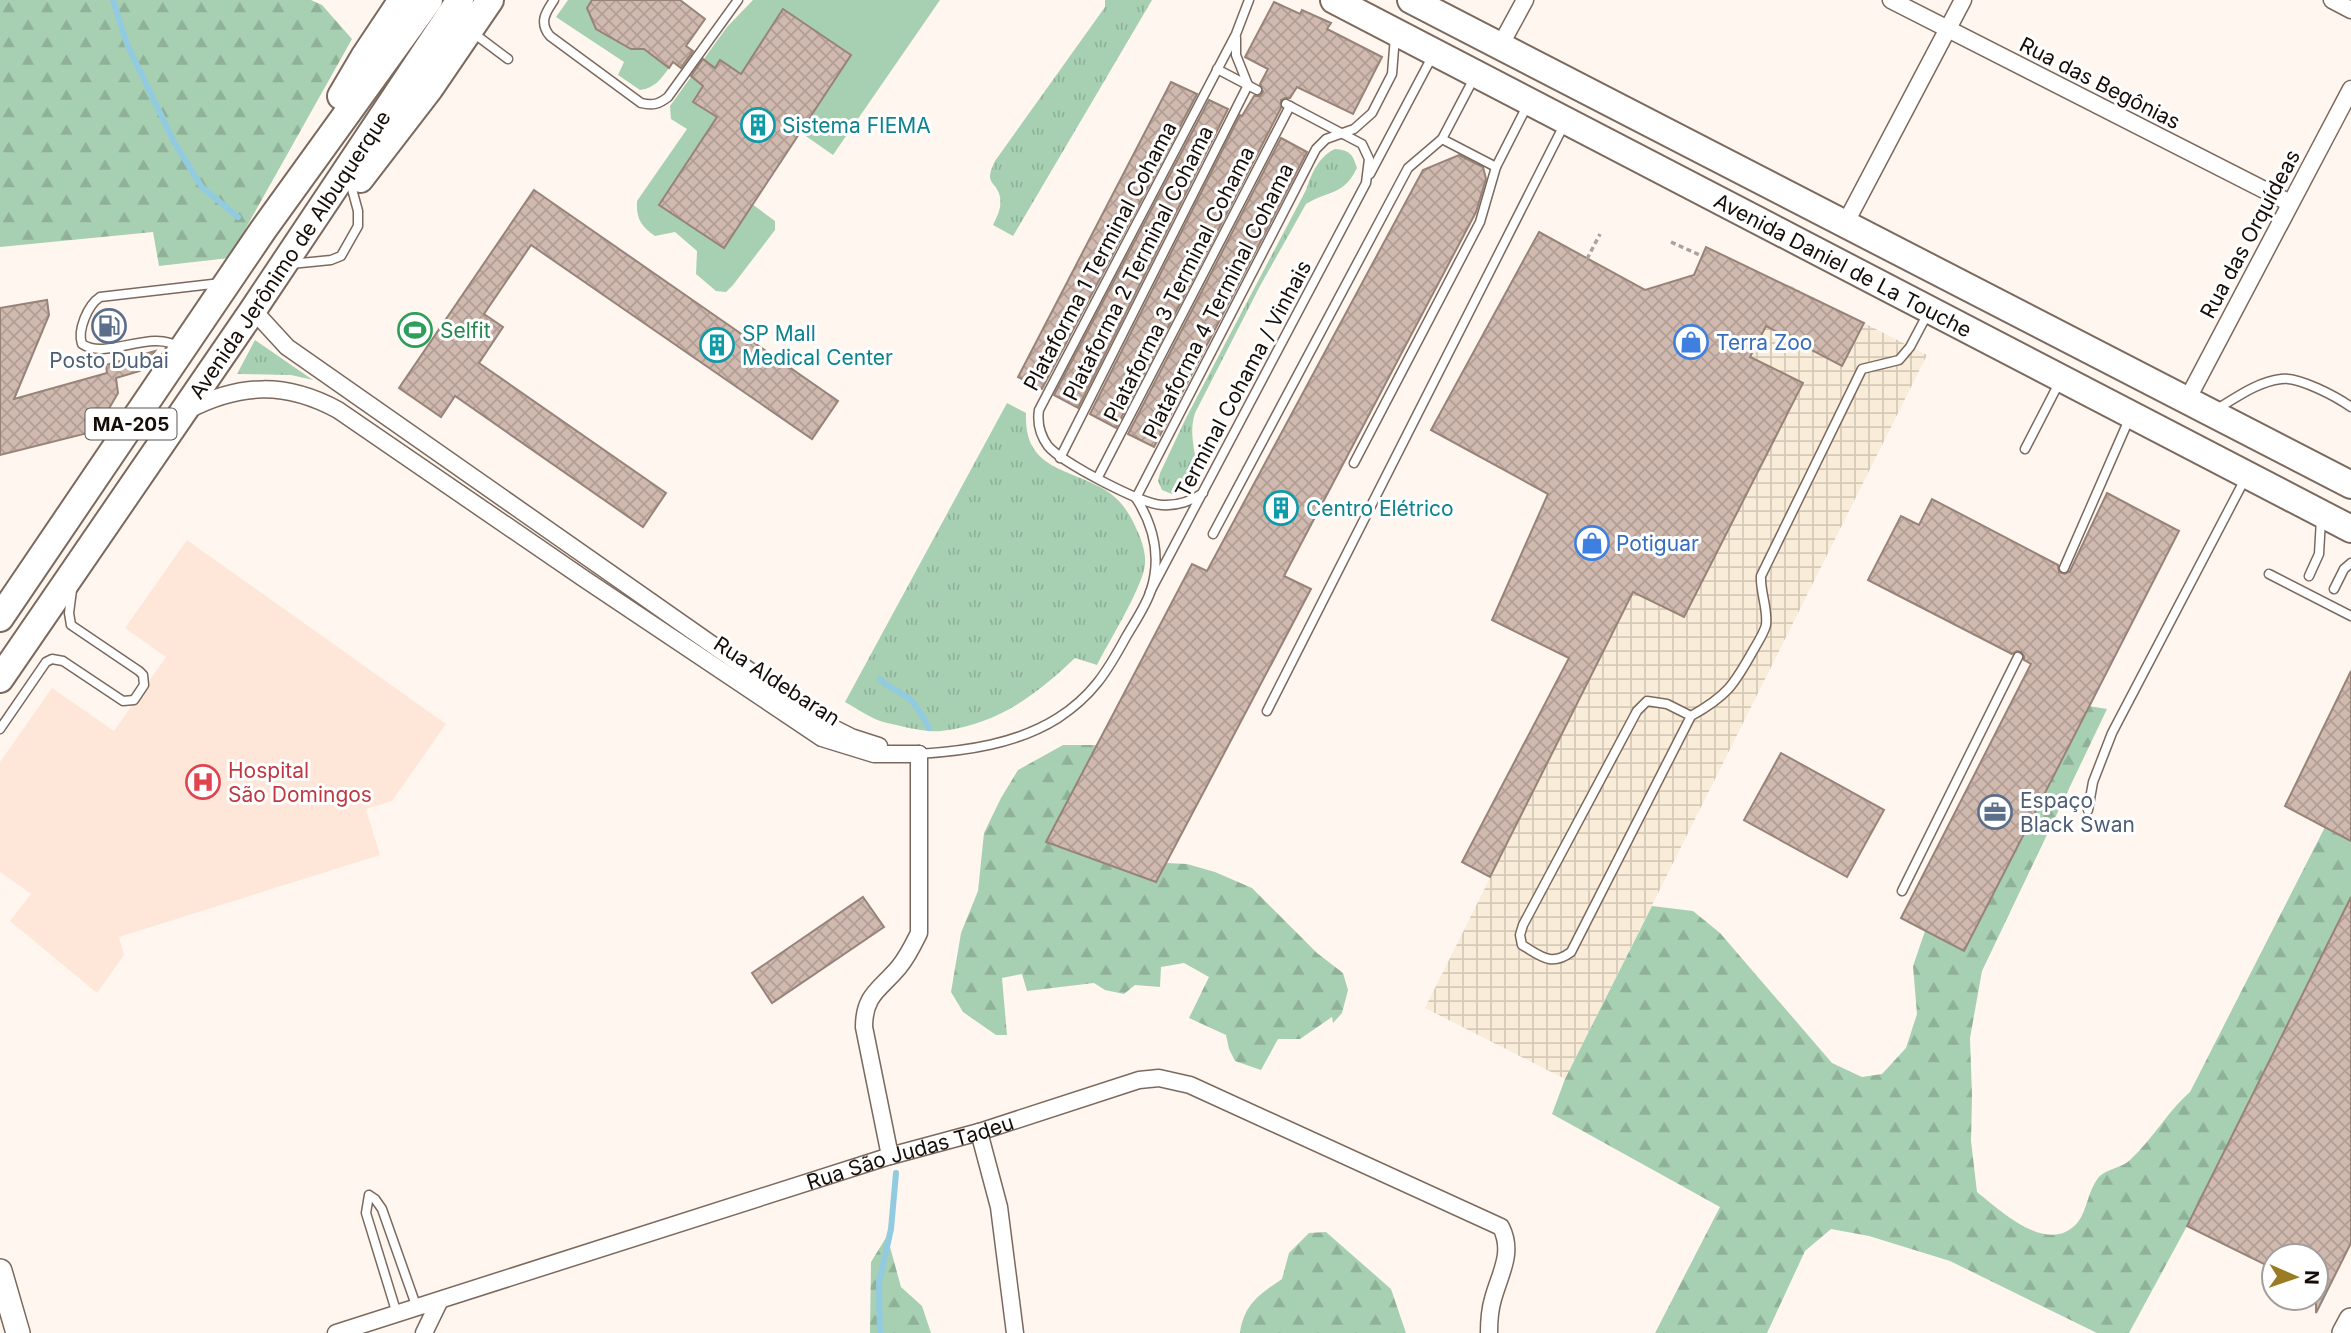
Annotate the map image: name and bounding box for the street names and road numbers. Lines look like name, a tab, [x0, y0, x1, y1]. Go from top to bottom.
street label: Rua das Begônias	[2015, 32, 2185, 134]
street label: Avenida Jerônimo de Albuquerque	[184, 105, 395, 403]
street label: Plataforma 1 Terminal Cohama	[1018, 117, 1182, 395]
street label: Plataforma 2 Terminal Cohama	[1058, 121, 1218, 405]
street label: Plataforma 3 Terminal Cohama	[1099, 142, 1259, 426]
street label: Rua das Orquídeas	[2195, 145, 2305, 323]
street label: Plataforma 4 Terminal Cohama	[1137, 159, 1299, 443]
street label: Avenida Daniel de La Touche	[1710, 188, 1976, 342]
street label: Terminal Cohama / Vinhais	[1170, 256, 1316, 502]
road number: MA-205	[86, 408, 176, 440]
street label: Rua Aldebaran	[709, 631, 845, 731]
street label: Rua São Judas Tadeu	[803, 1109, 1017, 1194]

